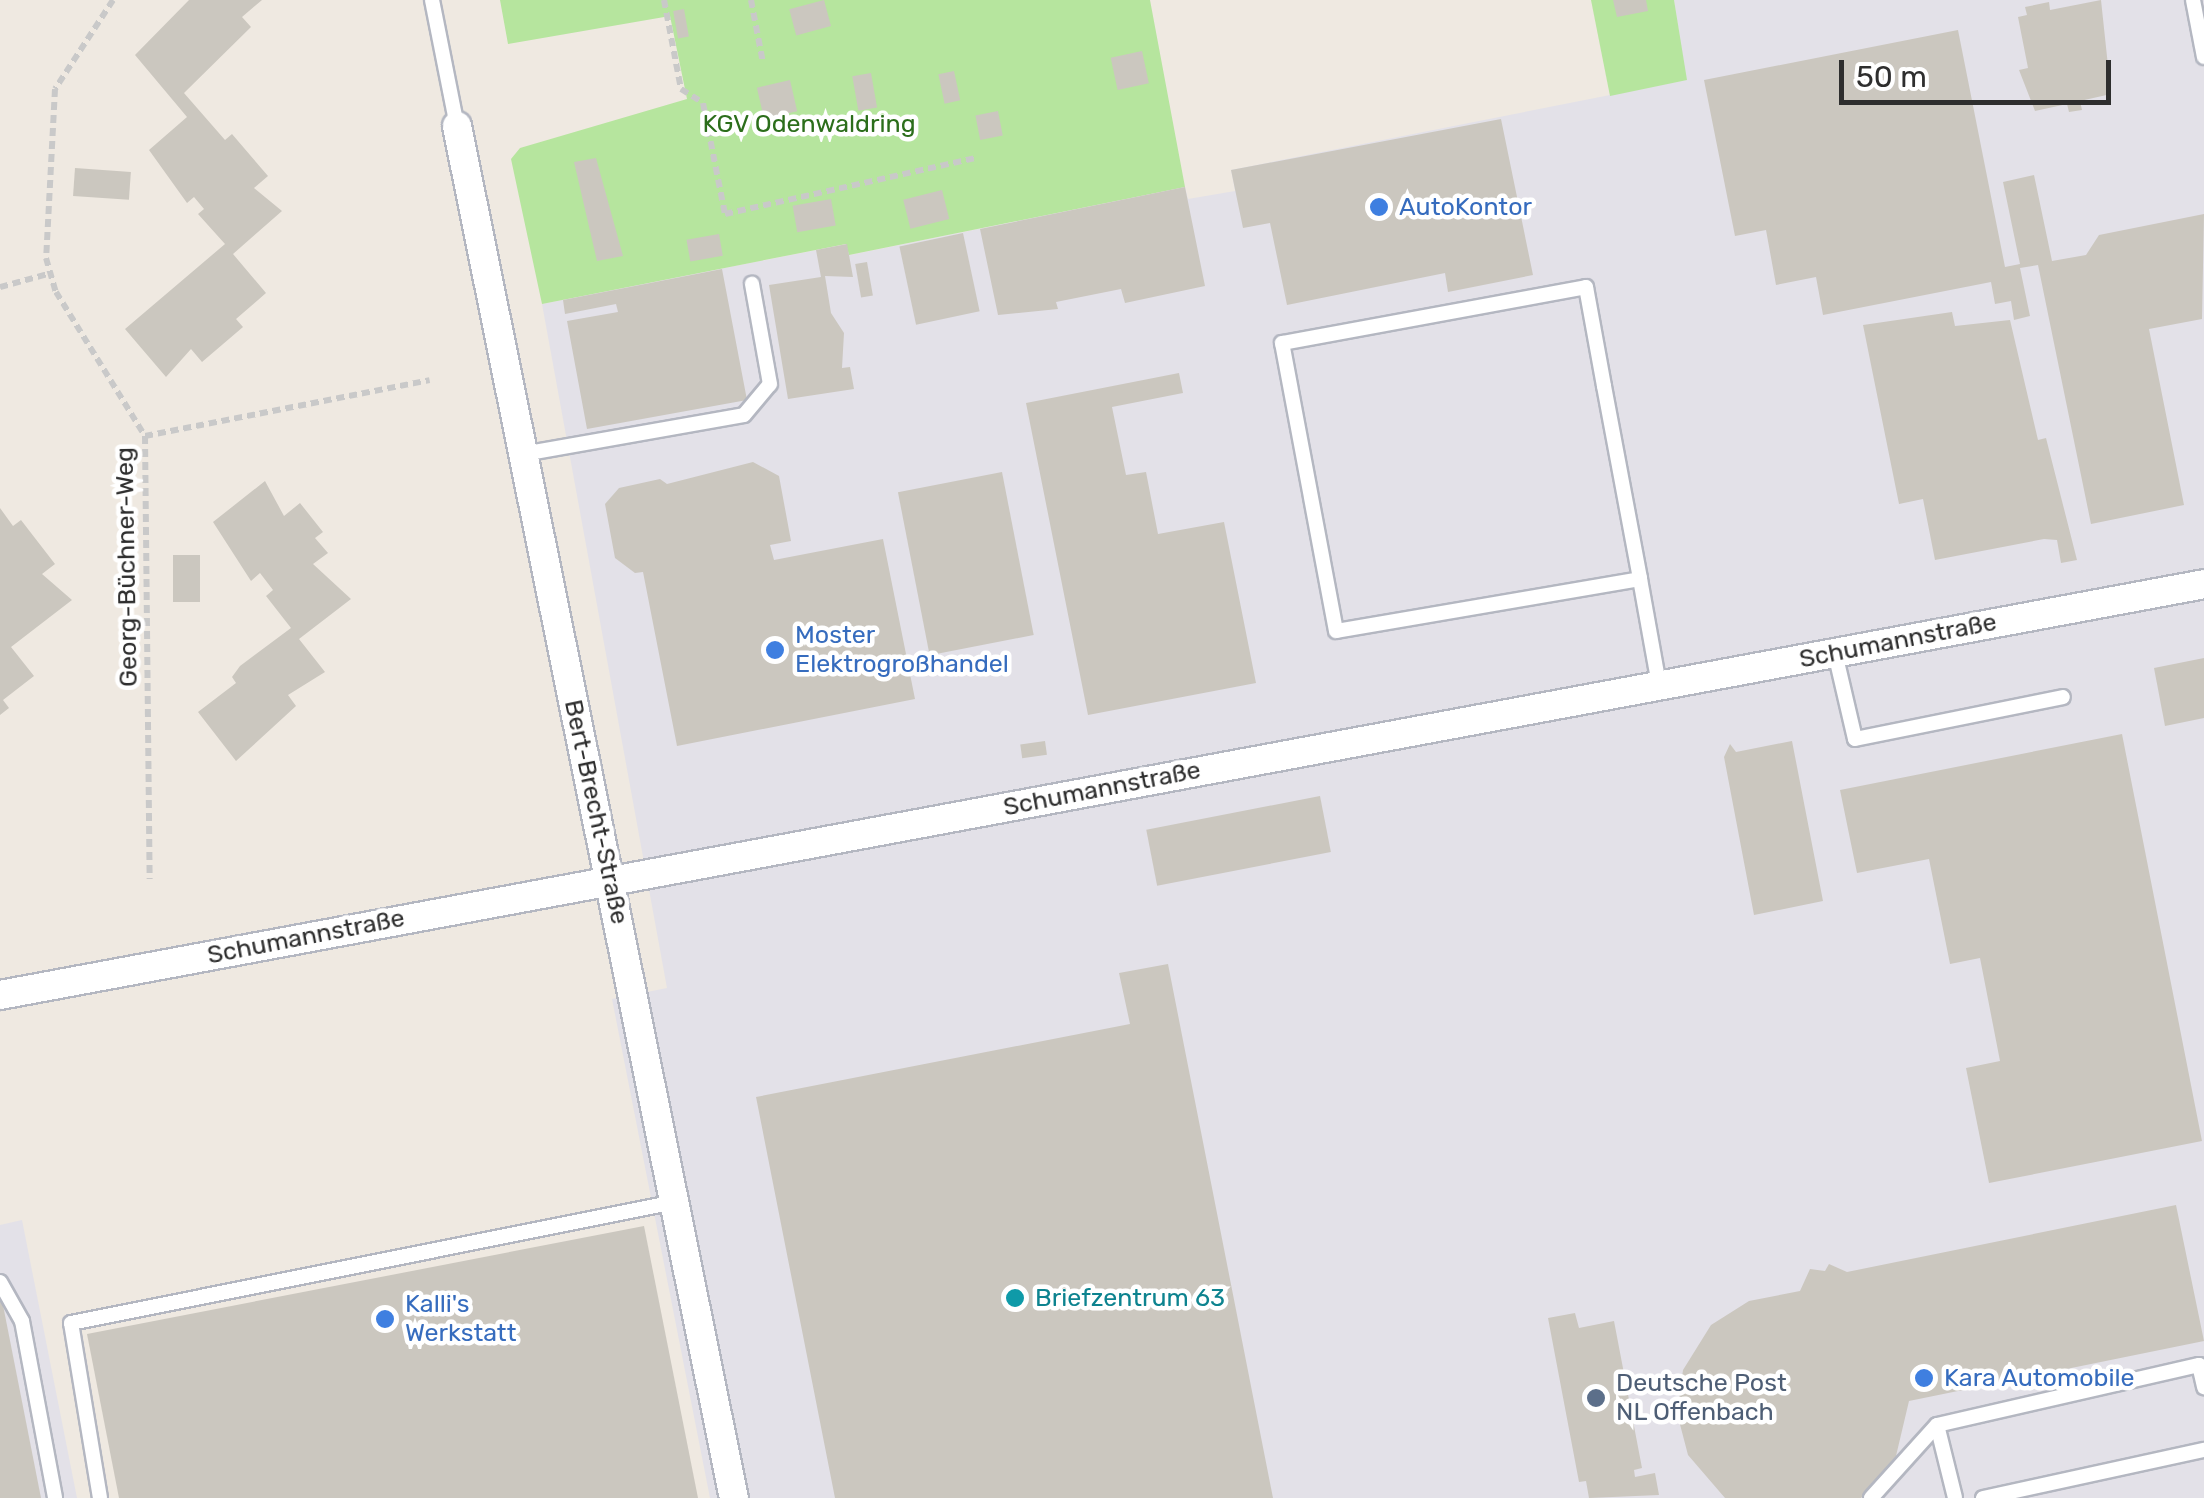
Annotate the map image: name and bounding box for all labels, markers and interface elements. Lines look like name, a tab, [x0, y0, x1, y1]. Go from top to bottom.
scale bar	[1844, 40, 2116, 102]
text: 50 m	[1856, 59, 1927, 95]
park label: KGV Odenwaldring	[702, 109, 916, 139]
place label: AutoKontor	[1399, 192, 1532, 222]
marker: AutoKontor	[1368, 196, 1390, 218]
street label: Georg-Büchner-Weg	[110, 447, 144, 687]
street label: Schumannstraße	[1797, 607, 1999, 675]
place label: Moster Elektrogroßhandel	[795, 621, 1009, 680]
marker: Moster Elektrogroßhandel	[764, 639, 786, 661]
street label: Bert-Brecht-Straße	[558, 697, 634, 927]
street label: Schumannstraße	[1001, 755, 1203, 823]
street label: Schumannstraße	[205, 903, 407, 971]
place label: Briefzentrum 63	[1035, 1283, 1225, 1313]
marker: Briefzentrum 63	[1004, 1287, 1026, 1309]
place label: Kalli's Werkstatt	[405, 1290, 516, 1349]
marker: Kalli's Werkstatt	[374, 1308, 396, 1330]
place label: Kara Automobile	[1944, 1363, 2135, 1393]
marker: Kara Automobile	[1913, 1367, 1935, 1389]
place label: Deutsche Post NL Offenbach	[1616, 1369, 1787, 1428]
marker: Deutsche Post NL Offenbach	[1585, 1387, 1607, 1409]

